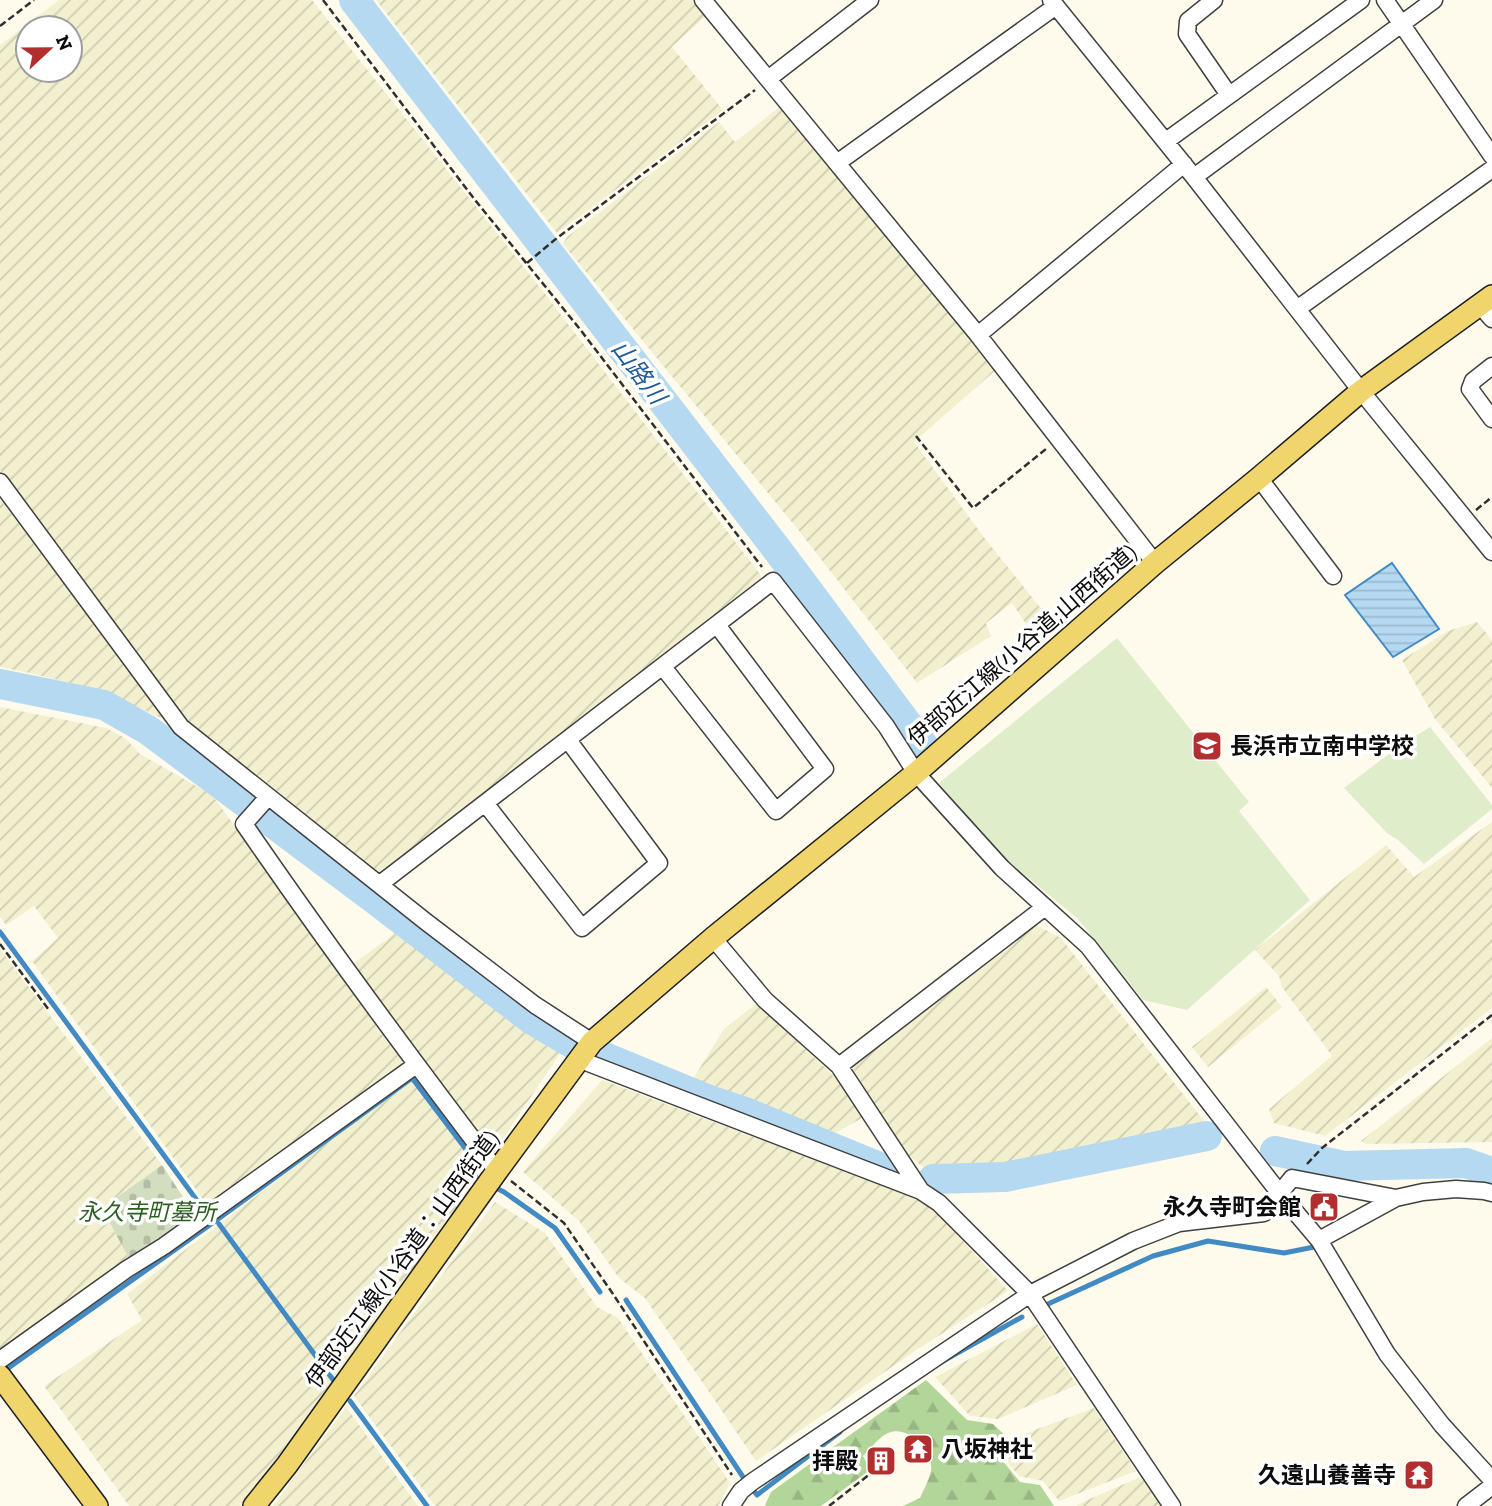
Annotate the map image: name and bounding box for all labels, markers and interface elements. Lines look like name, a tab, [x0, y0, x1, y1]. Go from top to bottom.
north arrow	[14, 14, 84, 84]
text: N	[51, 32, 78, 54]
water label: 山路川	[606, 335, 674, 412]
street label: 伊部近江線(小谷道;山西街道)	[902, 538, 1142, 752]
school or university icon: 長浜市立南中学校	[1190, 729, 1224, 763]
place label: 長浜市立南中学校	[1230, 732, 1414, 760]
street label: 伊部近江線(小谷道：山西街道)	[299, 1125, 505, 1393]
public building icon: 永久寺町会館	[1307, 1190, 1341, 1224]
place label: 永久寺町会館	[1163, 1193, 1301, 1221]
park label: 永久寺町墓所	[78, 1198, 220, 1226]
temple icon: 八坂神社	[901, 1432, 935, 1466]
place label: 八坂神社	[941, 1435, 1033, 1463]
building icon: 拝殿	[864, 1444, 898, 1478]
place label: 拝殿	[812, 1447, 858, 1475]
temple icon: 久遠山養善寺	[1402, 1458, 1436, 1492]
place label: 久遠山養善寺	[1258, 1461, 1396, 1489]

